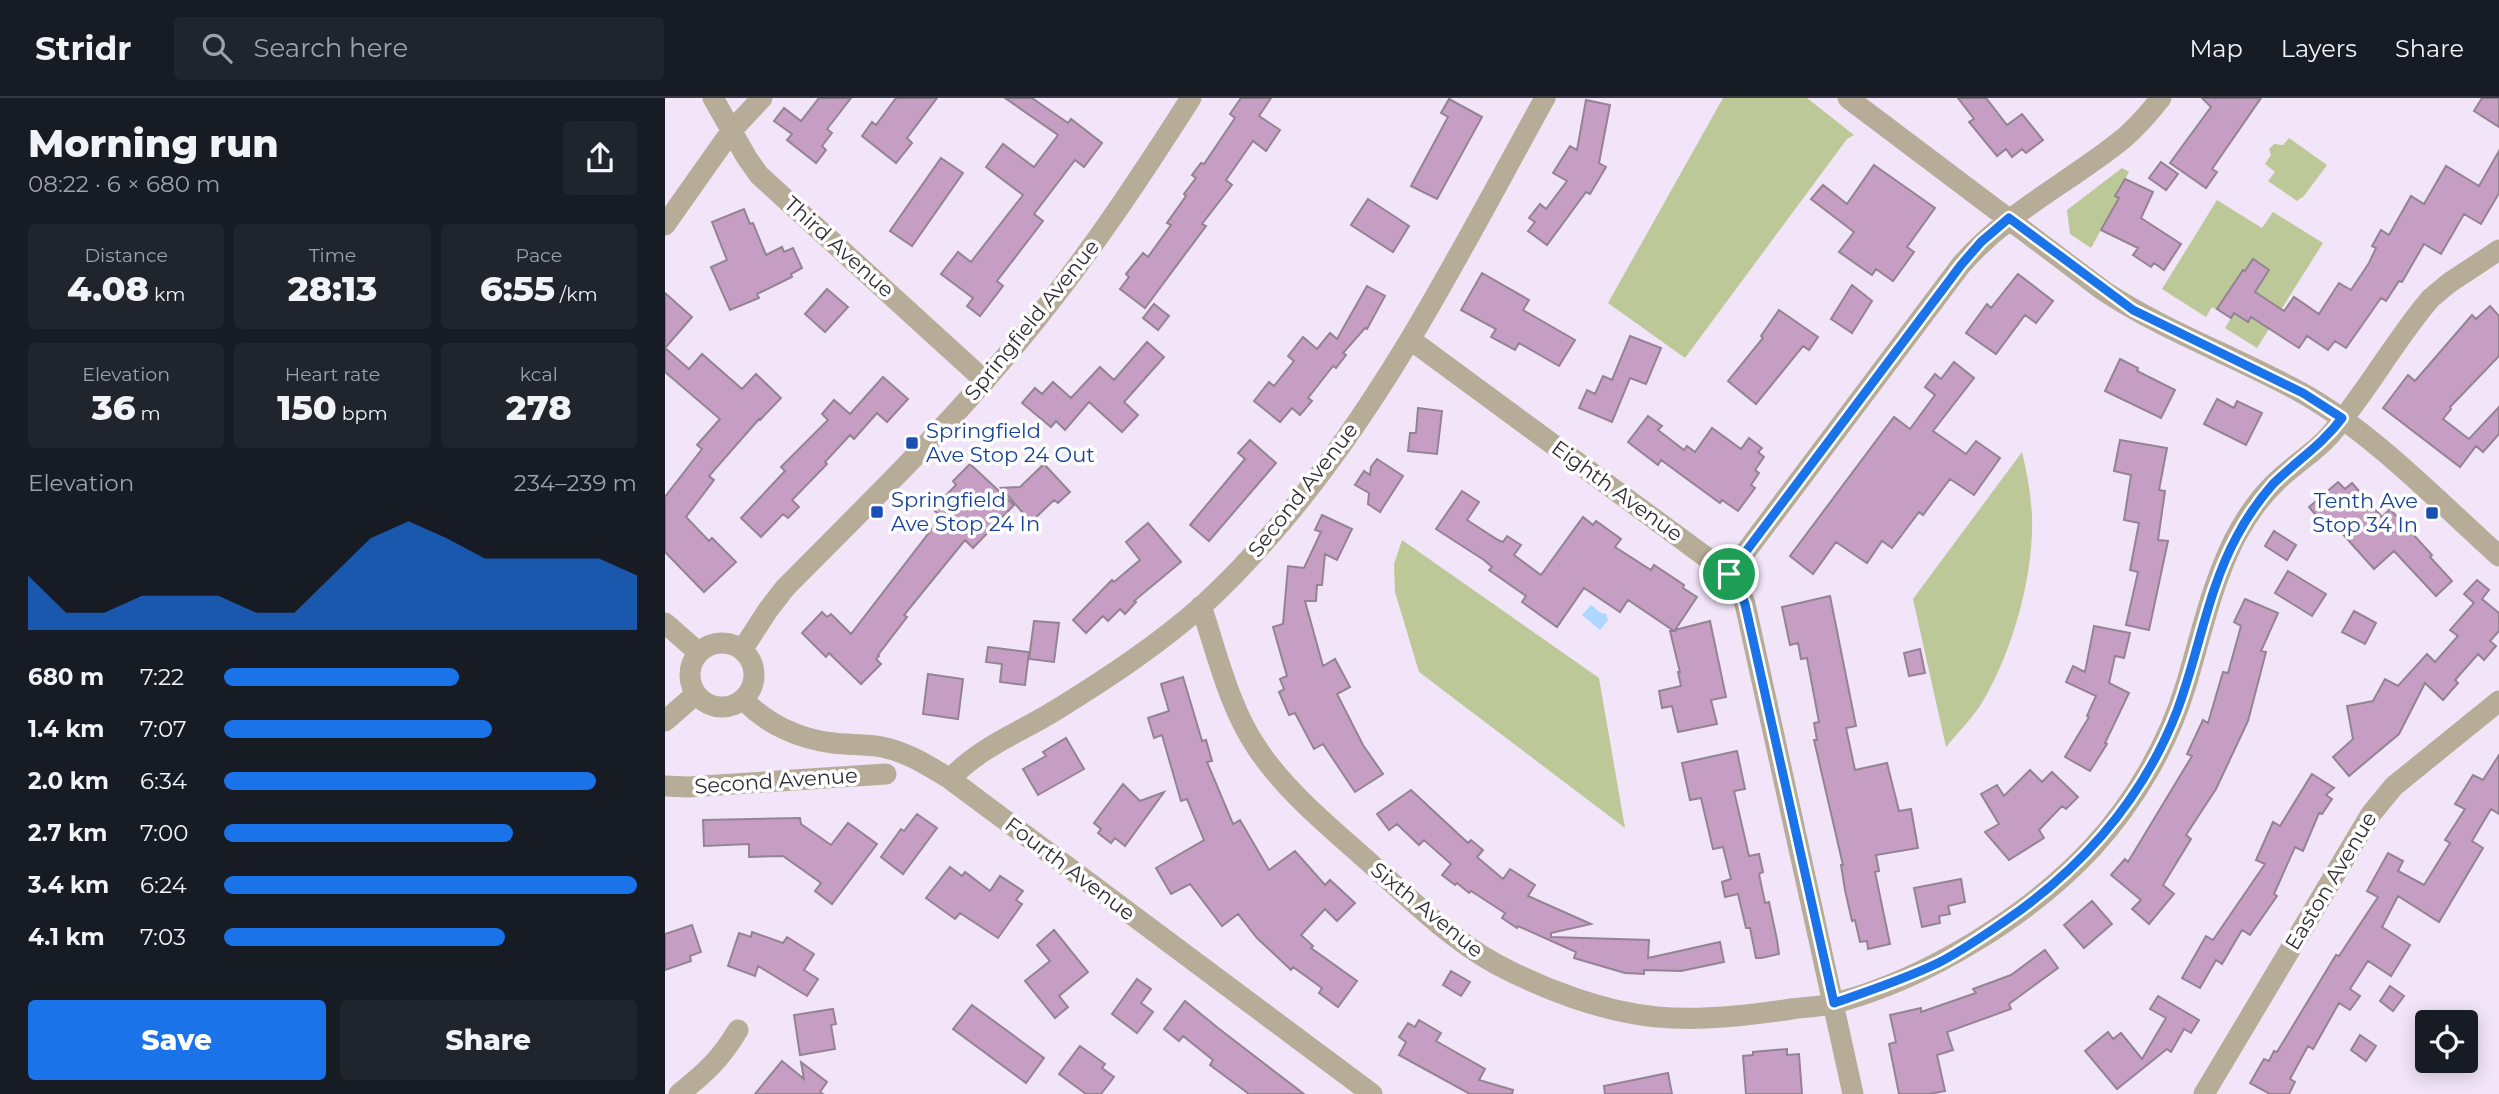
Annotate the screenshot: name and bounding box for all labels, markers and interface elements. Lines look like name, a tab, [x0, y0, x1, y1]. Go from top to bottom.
search box	[174, 17, 664, 80]
text: Stridr	[35, 28, 132, 68]
icon: search	[198, 29, 236, 67]
text: Search here	[254, 32, 408, 64]
text: Map	[2189, 34, 2243, 63]
text: Layers	[2281, 34, 2357, 63]
text: Share	[2395, 34, 2464, 63]
text: Morning run	[28, 120, 279, 167]
button: share	[563, 121, 637, 195]
text: 08:22 · 6 × 680 m	[28, 170, 220, 198]
street label: Third Avenue	[779, 191, 899, 302]
street label: Springfield Avenue	[959, 234, 1104, 405]
text: Distance	[84, 244, 168, 267]
text: Time	[309, 244, 356, 267]
text: Pace	[516, 244, 562, 267]
text: 4.08	[67, 267, 149, 310]
text: 28:13	[288, 267, 377, 310]
text: 6:55	[480, 267, 555, 310]
text: km	[149, 283, 185, 306]
text: /km	[555, 283, 598, 306]
text: Elevation	[82, 363, 170, 386]
text: Heart rate	[285, 363, 380, 386]
text: kcal	[520, 363, 558, 386]
text: 36	[92, 386, 136, 429]
text: 150	[277, 386, 337, 429]
text: 278	[506, 386, 572, 429]
text: m	[136, 402, 161, 425]
text: bpm	[337, 402, 388, 425]
place label: Springfield Ave Stop 24 Out	[926, 418, 1095, 467]
street label: Second Avenue	[1242, 418, 1363, 562]
marker: Springfield Ave Stop 24 Out	[904, 435, 920, 451]
street label: Eighth Avenue	[1547, 435, 1688, 546]
text: Elevation	[28, 469, 134, 497]
text: 234–239 m	[514, 469, 637, 497]
place label: Springfield Ave Stop 24 In	[891, 487, 1040, 536]
place label: Tenth Ave Stop 34 In	[2312, 488, 2418, 537]
marker: Springfield Ave Stop 24 In	[869, 504, 885, 520]
marker: Tenth Ave Stop 34 In	[2424, 505, 2440, 521]
pin	[1699, 544, 1759, 604]
icon: arrive	[1710, 555, 1748, 593]
text: 680 m	[28, 663, 104, 691]
text: 7:22	[140, 663, 184, 691]
text: 1.4 km	[28, 715, 105, 743]
text: 7:07	[140, 715, 187, 743]
street label: Second Avenue	[693, 762, 858, 799]
text: 2.0 km	[28, 767, 109, 795]
text: 6:34	[140, 767, 187, 795]
street label: Easton Avenue	[2279, 807, 2382, 954]
street label: Fourth Avenue	[1000, 812, 1140, 926]
text: 2.7 km	[28, 819, 107, 847]
text: 7:00	[140, 819, 188, 847]
street label: Sixth Avenue	[1366, 857, 1489, 963]
text: 3.4 km	[28, 871, 109, 899]
text: 6:24	[140, 871, 187, 899]
text: 4.1 km	[28, 923, 105, 951]
text: 7:03	[140, 923, 186, 951]
button: Save	[28, 1000, 326, 1080]
button: Share	[340, 1000, 637, 1080]
map controls	[2415, 1010, 2478, 1073]
button: locate	[2415, 1010, 2478, 1073]

